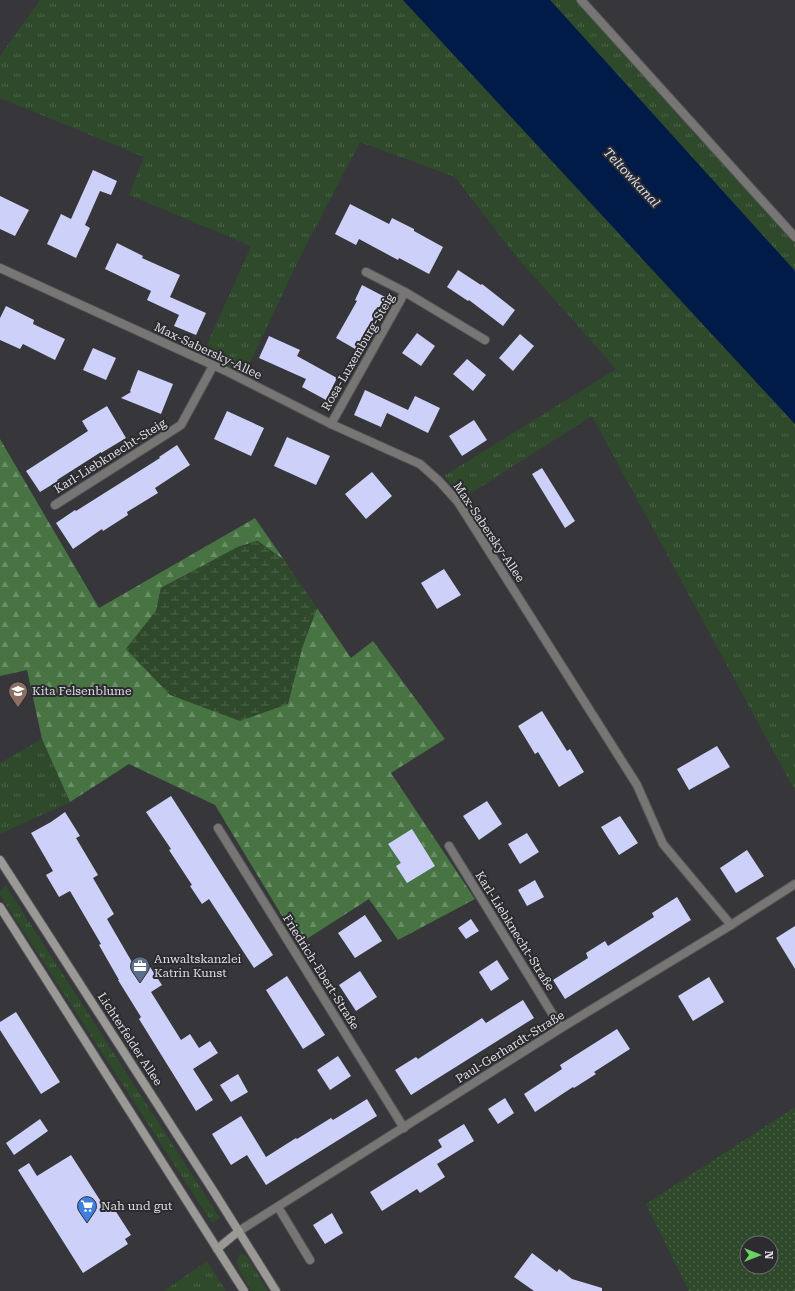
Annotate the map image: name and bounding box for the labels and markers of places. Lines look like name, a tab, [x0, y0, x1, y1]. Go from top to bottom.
school or university icon: Kita Felsenblume	[7, 680, 29, 708]
place label: Kita Felsenblume	[32, 684, 132, 698]
place label: Anwaltskanzlei Katrin Kunst	[154, 952, 242, 980]
office icon: Anwaltskanzlei Katrin Kunst	[129, 955, 151, 983]
supermarket icon: Nah und gut	[76, 1195, 98, 1223]
place label: Nah und gut	[101, 1199, 173, 1213]

